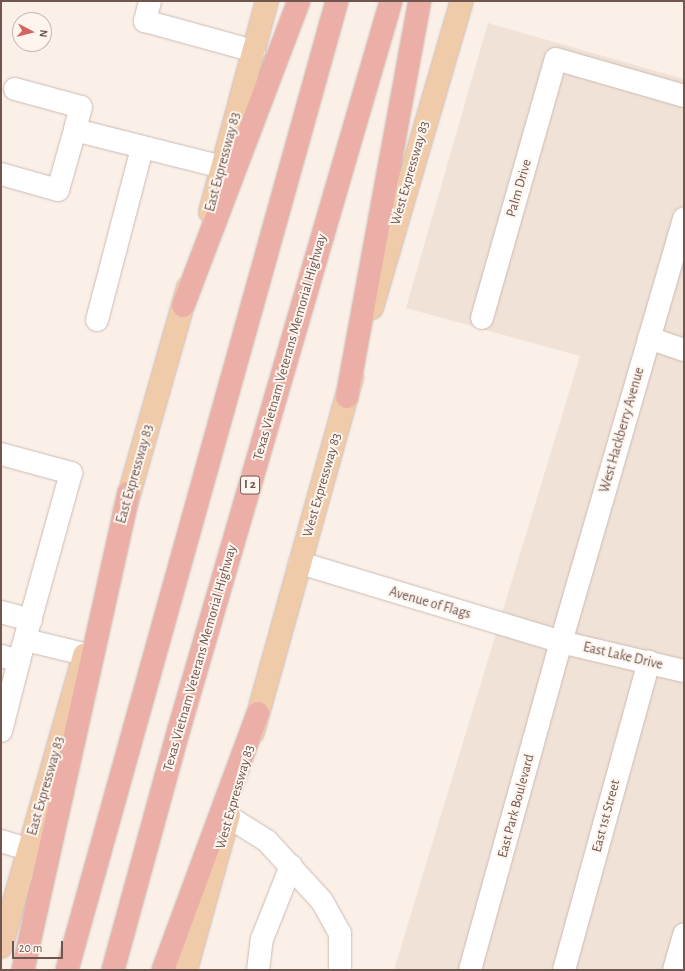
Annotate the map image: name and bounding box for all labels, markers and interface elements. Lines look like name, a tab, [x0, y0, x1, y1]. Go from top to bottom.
north arrow	[12, 12, 52, 52]
text: N	[37, 29, 49, 38]
street label: East Expressway 83	[202, 110, 244, 214]
street label: West Expressway 83	[387, 119, 433, 227]
street label: Palm Drive	[503, 157, 535, 219]
street label: Texas Vietnam Veterans Memorial Highway	[250, 232, 330, 462]
street label: West Hackberry Avenue	[596, 365, 648, 495]
street label: East Expressway 83	[113, 423, 157, 525]
street label: West Expressway 83	[299, 431, 345, 539]
road number: I 2	[240, 474, 260, 496]
street label: Texas Vietnam Veterans Memorial Highway	[160, 543, 240, 773]
street label: Avenue of Flags	[387, 583, 473, 623]
street label: East Lake Drive	[582, 639, 664, 673]
street label: East Expressway 83	[24, 735, 68, 837]
street label: West Expressway 83	[212, 743, 258, 851]
street label: East Park Boulevard	[494, 752, 538, 860]
street label: East 1st Street	[588, 778, 624, 854]
scale bar	[14, 933, 65, 959]
text: 20 m	[19, 942, 42, 954]

